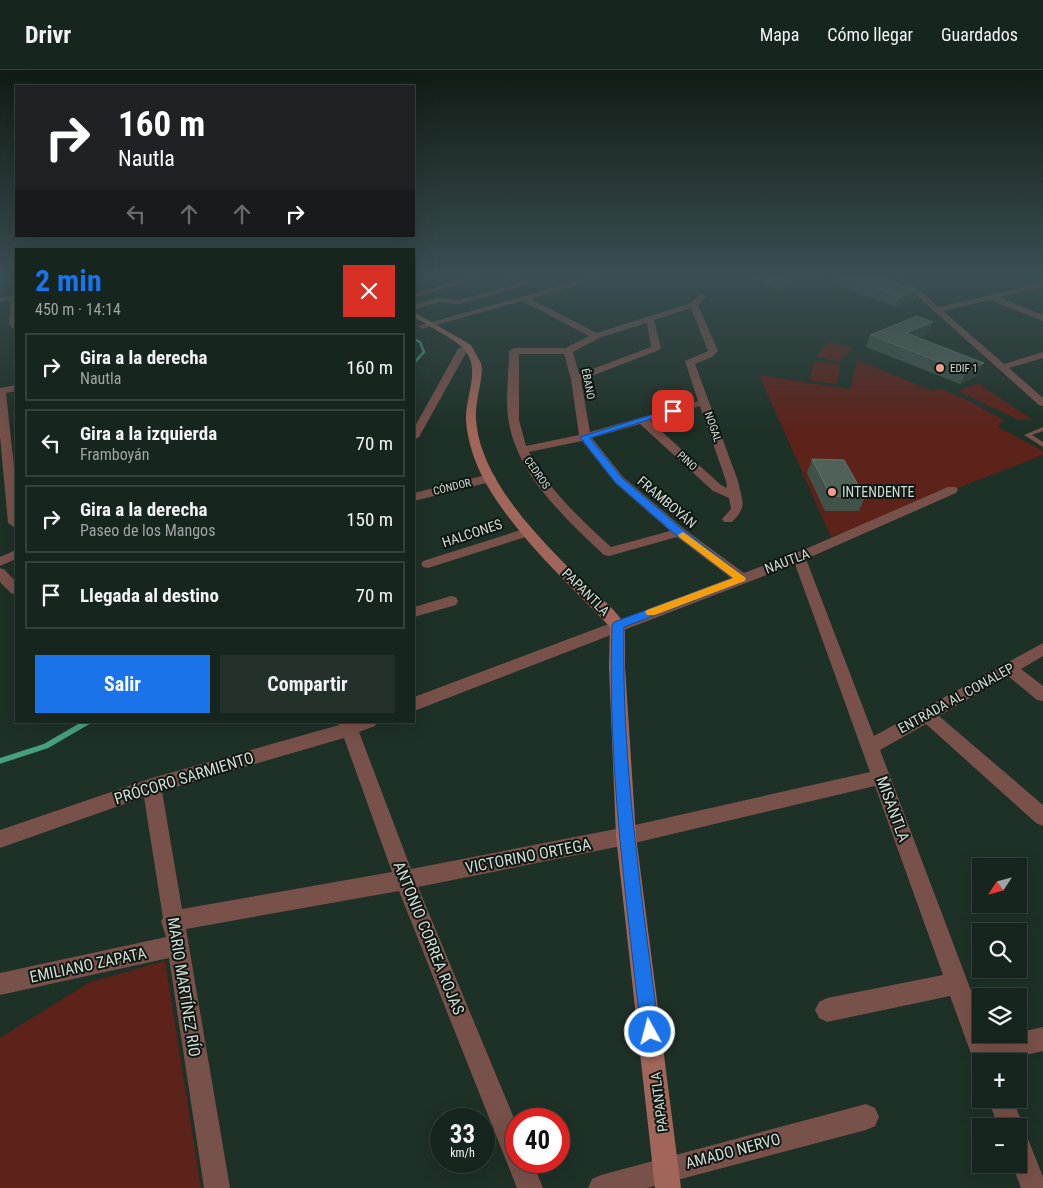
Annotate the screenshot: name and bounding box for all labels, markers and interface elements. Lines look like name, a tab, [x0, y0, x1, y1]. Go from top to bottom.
text: Drivr	[25, 21, 71, 49]
text: Mapa	[760, 24, 799, 45]
text: Cómo llegar	[827, 24, 913, 45]
text: Guardados	[941, 24, 1018, 45]
text: 160 m	[118, 104, 205, 145]
icon: right	[35, 105, 100, 170]
text: Nautla	[118, 146, 175, 171]
icon: left	[122, 200, 150, 228]
icon: ahead	[175, 200, 203, 228]
icon: ahead	[228, 200, 256, 228]
icon: right	[281, 200, 309, 228]
text: 2 min	[35, 263, 102, 298]
button: close	[343, 265, 395, 317]
text: 450 m · 14:14	[35, 300, 121, 319]
text: Gira a la derecha	[80, 346, 207, 369]
icon: right	[37, 353, 65, 381]
text: 160 m	[346, 356, 393, 379]
marker: EDIF 1	[934, 362, 946, 374]
place label: EDIF 1	[950, 362, 978, 375]
street label: ÉBANO	[579, 367, 597, 401]
text: Nautla	[80, 369, 121, 388]
pin	[652, 390, 694, 432]
icon: arrive	[659, 397, 687, 425]
street label: NOGAL	[702, 410, 724, 444]
text: Gira a la izquierda	[80, 422, 217, 445]
icon: left	[37, 429, 65, 457]
text: 70 m	[356, 432, 393, 455]
text: Framboyán	[80, 445, 150, 464]
street label: PINO	[674, 449, 700, 473]
street label: CEDROS	[521, 454, 553, 492]
street label: FRAMBOYÁN	[634, 472, 700, 531]
street label: CÓNDOR	[432, 476, 472, 498]
place label: INTENDENTE	[842, 484, 915, 500]
marker: INTENDENTE	[826, 486, 838, 498]
text: Gira a la derecha	[80, 498, 207, 521]
icon: right	[37, 505, 65, 533]
text: 150 m	[346, 508, 393, 531]
street label: HALCONES	[440, 516, 504, 550]
text: Paseo de los Mangos	[80, 521, 215, 540]
street label: NAUTLA	[762, 545, 812, 577]
street label: PAPANTLA	[559, 565, 613, 619]
icon: arrive	[37, 581, 65, 609]
text: Llegada al destino	[80, 584, 219, 607]
text: 70 m	[356, 584, 393, 607]
button: Salir	[35, 655, 210, 713]
button: Compartir	[220, 655, 395, 713]
street label: ENTRADA AL CONALEP	[895, 659, 1017, 736]
street label: PRÓCORO SARMIENTO	[112, 747, 256, 808]
street label: MISANTLA	[872, 774, 914, 844]
street label: VICTORINO ORTEGA	[464, 834, 592, 878]
north arrow	[972, 858, 1028, 912]
map controls	[972, 858, 1027, 1173]
street label: ANTONIO CORREA ROJAS	[390, 859, 468, 1017]
street label: MARIO MARTÍNEZ RÍO	[164, 916, 204, 1058]
button: search	[972, 923, 1027, 978]
street label: EMILIANO ZAPATA	[28, 943, 148, 987]
button: layers	[972, 988, 1027, 1043]
position arrow	[623, 1005, 675, 1057]
button: +	[972, 1053, 1027, 1108]
street label: PAPANTLA	[647, 1071, 671, 1133]
speed limit sign: 40	[505, 1108, 570, 1173]
button: −	[972, 1118, 1027, 1173]
text: 33	[450, 1120, 475, 1149]
street label: AMADO NERVO	[683, 1129, 783, 1173]
text: km/h	[450, 1146, 475, 1160]

